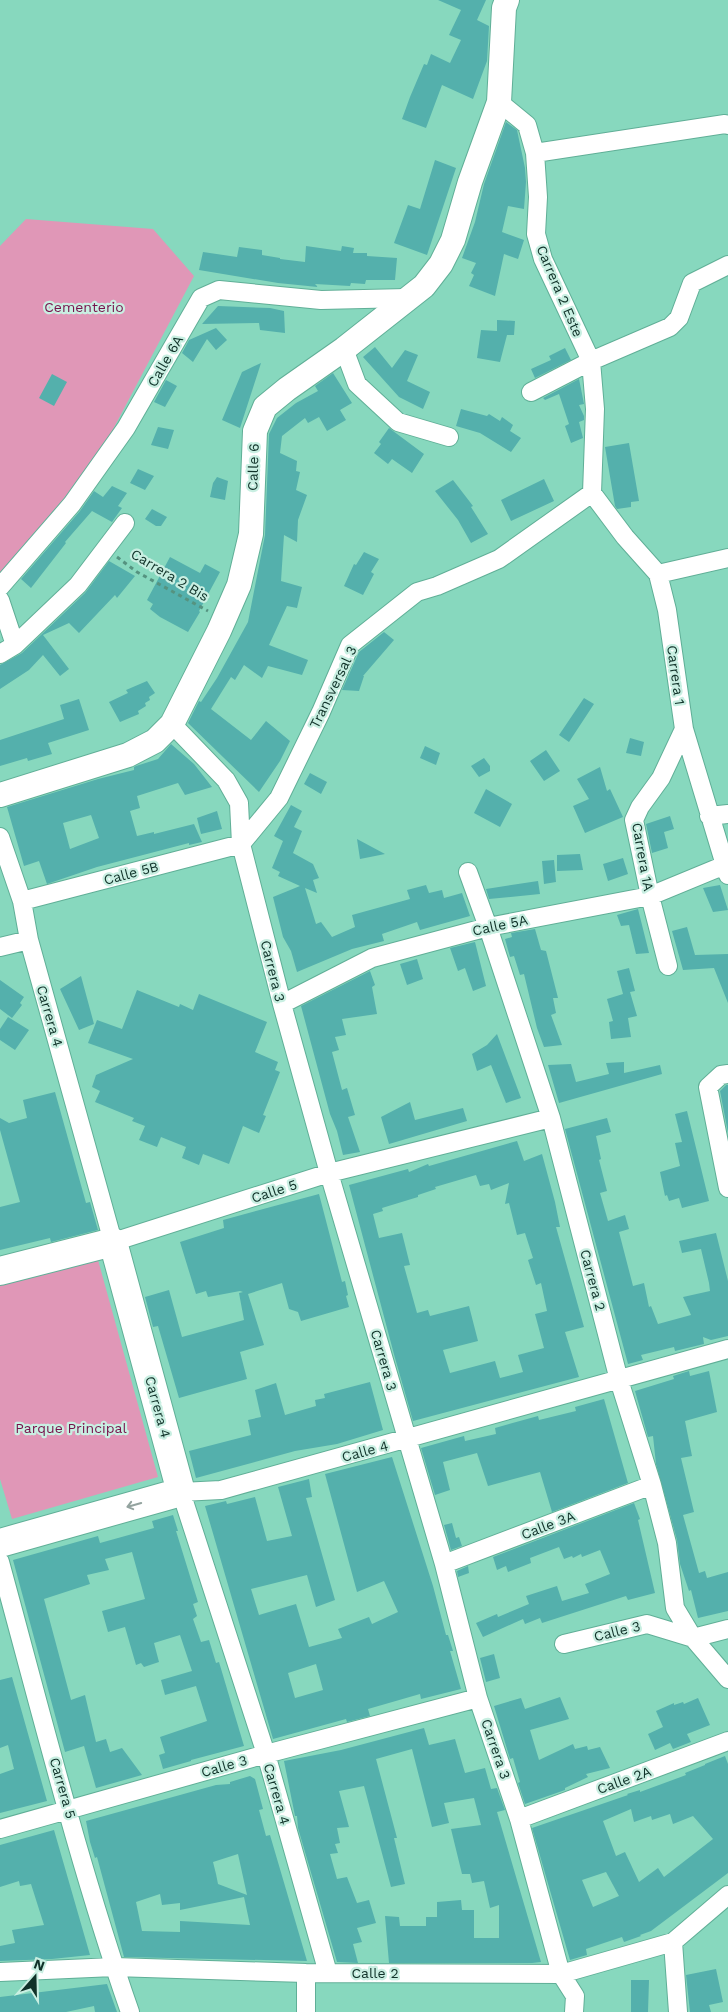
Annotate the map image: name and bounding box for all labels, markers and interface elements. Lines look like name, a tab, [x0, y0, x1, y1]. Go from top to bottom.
street label: Carrera 2 Este	[534, 243, 586, 339]
park label: Cementerio	[44, 299, 124, 315]
street label: Calle 6A	[144, 332, 186, 390]
street label: Calle 6	[244, 443, 262, 491]
street label: Carrera 2 Bis	[128, 546, 212, 604]
street label: Transversal 3	[306, 643, 360, 731]
street label: Carrera 1	[664, 644, 688, 706]
street label: Carrera 1A	[629, 822, 657, 892]
street label: Calle 5B	[102, 858, 160, 888]
street label: Calle 5A	[471, 911, 529, 939]
street label: Carrera 3	[258, 939, 288, 1003]
street label: Carrera 4	[34, 983, 66, 1049]
street label: Calle 5	[249, 1176, 299, 1206]
street label: Carrera 2	[577, 1248, 609, 1312]
street label: Carrera 3	[368, 1328, 400, 1392]
street label: Carrera 4	[142, 1374, 174, 1440]
park label: Parque Principal	[15, 1420, 127, 1436]
street label: Calle 4	[340, 1437, 390, 1465]
one-way arrow	[126, 1501, 142, 1511]
street label: Calle 3A	[519, 1507, 577, 1543]
street label: Calle 3	[592, 1618, 642, 1644]
street label: Carrera 3	[478, 1717, 514, 1781]
street label: Calle 3	[199, 1752, 249, 1780]
street label: Carrera 5	[47, 1756, 79, 1820]
street label: Carrera 4	[261, 1761, 293, 1827]
street label: Calle 2A	[595, 1763, 653, 1797]
north arrow	[10, 1952, 60, 2002]
text: N	[32, 1955, 47, 1974]
street label: Calle 2	[351, 1965, 399, 1981]

